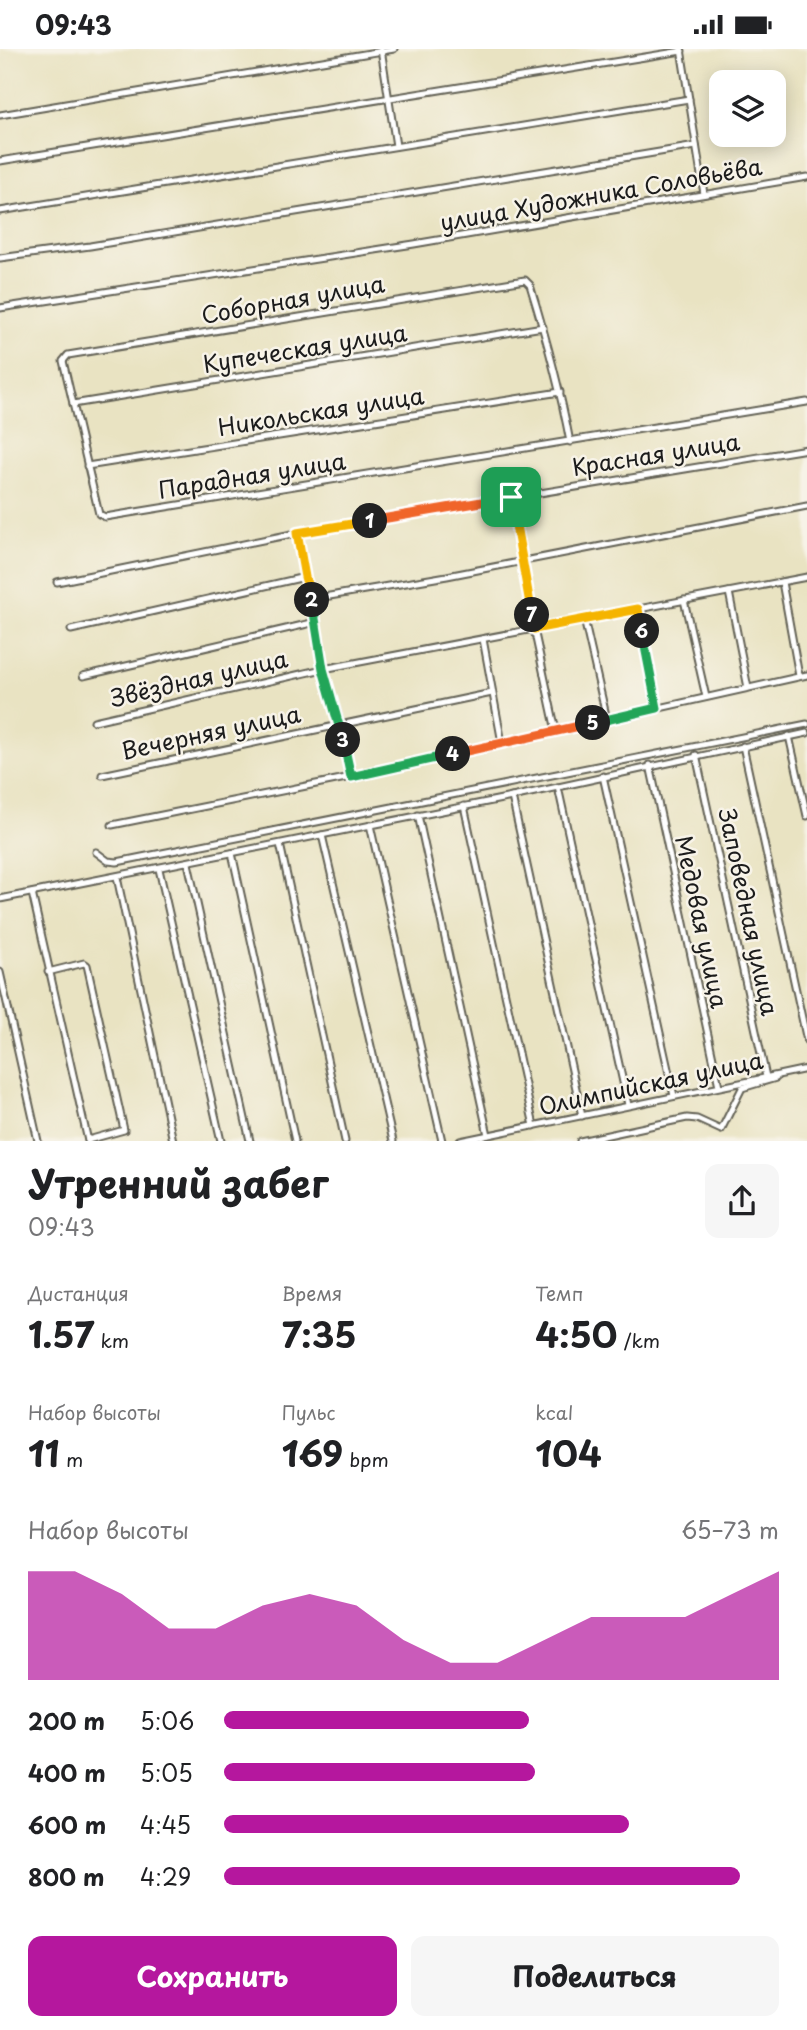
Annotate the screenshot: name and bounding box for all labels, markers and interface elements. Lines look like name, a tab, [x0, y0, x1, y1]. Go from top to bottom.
text: 09:43	[35, 5, 112, 44]
map controls	[709, 70, 786, 147]
button: layers	[709, 70, 786, 147]
street label: улица Художника Соловьёва	[437, 148, 765, 239]
street label: Соборная улица	[198, 265, 388, 332]
street label: Купеческая улица	[200, 314, 410, 381]
street label: Никольская улица	[215, 377, 427, 444]
street label: Красная улица	[570, 423, 742, 484]
street label: Парадная улица	[155, 442, 349, 507]
pin	[481, 467, 541, 527]
icon: arrive	[492, 478, 530, 516]
pin: 1	[352, 503, 388, 539]
text: 1	[365, 506, 374, 534]
pin: 2	[294, 583, 330, 617]
text: 2	[305, 585, 318, 613]
pin: 7	[514, 597, 550, 633]
text: 7	[526, 600, 537, 628]
pin: 6	[624, 613, 660, 649]
text: 6	[635, 616, 648, 644]
street label: Звёздная улица	[106, 640, 291, 715]
street label: Вечерняя улица	[118, 695, 304, 768]
pin: 5	[576, 705, 610, 741]
text: 5	[586, 708, 599, 736]
pin: 3	[326, 723, 360, 757]
text: 3	[336, 725, 349, 753]
pin: 4	[435, 737, 470, 771]
text: 4	[446, 739, 459, 767]
street label: Заповедная улица	[710, 805, 789, 1019]
street label: Медовая улица	[667, 832, 738, 1012]
street label: Олимпийская улица	[535, 1042, 767, 1123]
text: Утренний забег	[28, 1154, 328, 1211]
button: share	[705, 1164, 779, 1238]
text: 09:43	[28, 1209, 95, 1244]
text: Дистанция	[28, 1279, 129, 1307]
text: Время	[282, 1279, 342, 1307]
text: Темп	[535, 1279, 583, 1307]
text: 1.57	[28, 1307, 94, 1360]
text: 7:35	[282, 1307, 357, 1360]
text: 4:50	[535, 1307, 618, 1360]
text: km	[94, 1326, 129, 1354]
text: /km	[618, 1326, 660, 1354]
text: Набор высоты	[28, 1398, 161, 1426]
text: Пульс	[282, 1398, 335, 1426]
text: kcal	[535, 1398, 573, 1426]
text: 11	[28, 1426, 60, 1479]
text: 169	[282, 1426, 343, 1479]
text: 104	[535, 1426, 602, 1479]
text: m	[60, 1445, 83, 1473]
text: bpm	[343, 1445, 389, 1473]
text: Набор высоты	[28, 1512, 189, 1547]
text: 65–73 m	[681, 1512, 779, 1547]
text: 200 m	[28, 1703, 105, 1738]
text: 5:06	[140, 1703, 194, 1738]
text: 400 m	[28, 1755, 106, 1790]
text: 5:05	[140, 1755, 193, 1790]
text: 600 m	[28, 1807, 106, 1842]
text: 4:45	[140, 1807, 191, 1842]
text: 800 m	[28, 1859, 105, 1894]
text: 4:29	[140, 1859, 191, 1894]
button: Сохранить	[28, 1936, 397, 2016]
button: Поделиться	[411, 1936, 779, 2016]

